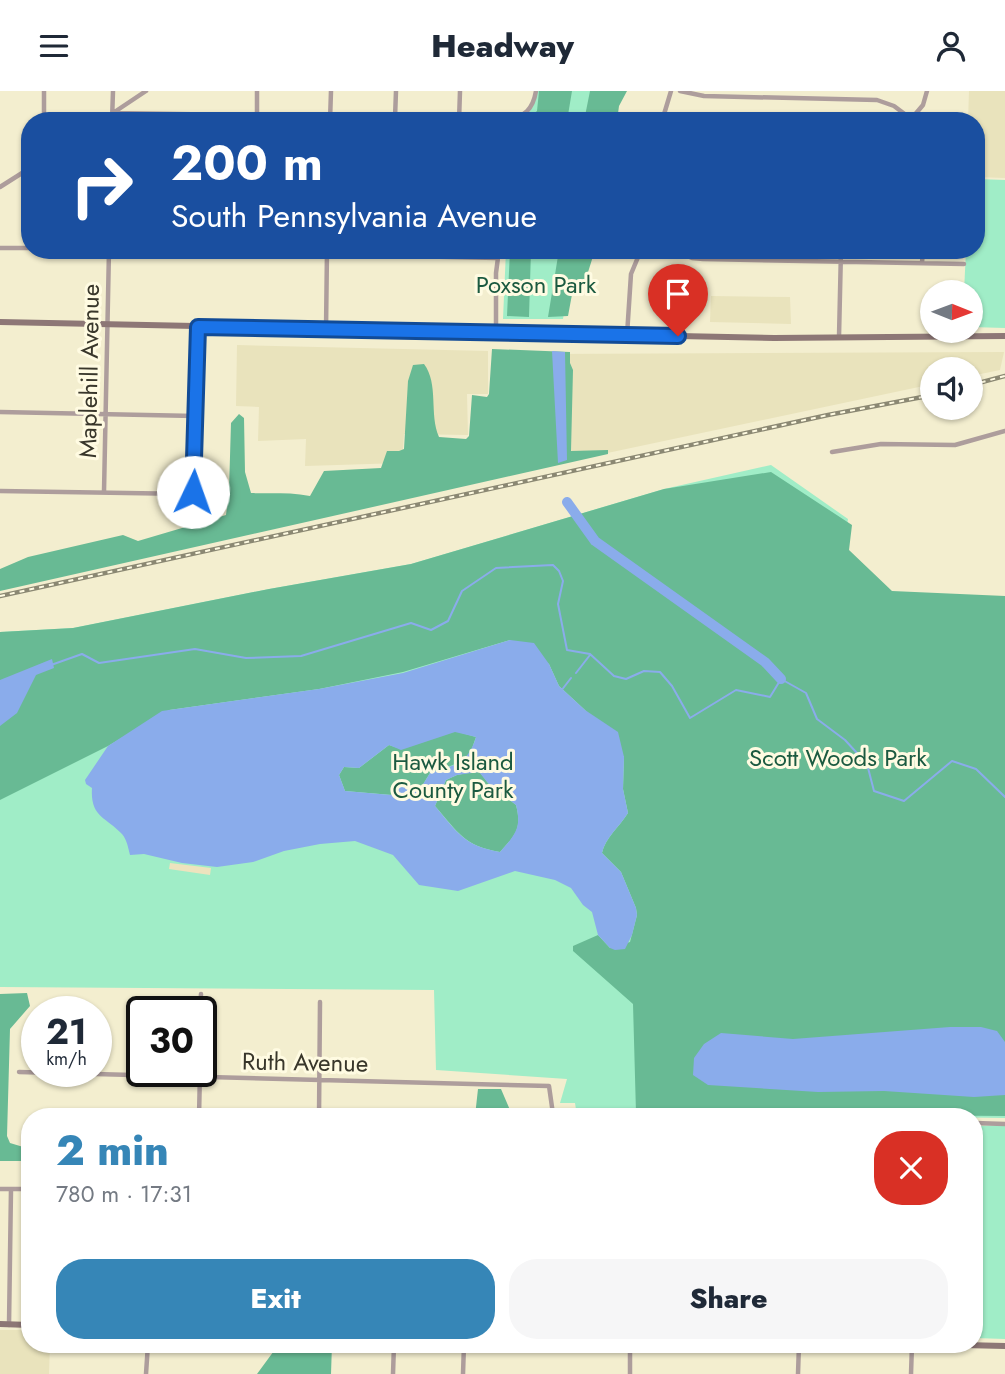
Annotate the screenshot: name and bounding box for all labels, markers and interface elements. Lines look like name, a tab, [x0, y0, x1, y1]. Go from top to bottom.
text: Headway	[431, 23, 574, 69]
icon: menu	[35, 27, 73, 65]
icon: person	[932, 27, 970, 65]
text: 200 m	[171, 128, 323, 198]
icon: right	[56, 140, 147, 231]
text: South Pennsylvania Avenue	[171, 193, 537, 239]
pin	[648, 264, 708, 336]
park label: Poxson Park	[476, 267, 597, 302]
icon: arrive	[659, 275, 697, 313]
north arrow	[920, 280, 984, 343]
map controls	[920, 280, 983, 420]
street label: Maplehill Avenue	[70, 284, 108, 458]
button: sound	[920, 357, 983, 420]
position arrow	[156, 455, 230, 529]
park label: Scott Woods Park	[749, 740, 927, 775]
park label: Hawk Island County Park	[392, 744, 514, 807]
speed limit sign: 30	[126, 996, 217, 1087]
text: 21	[46, 1007, 87, 1057]
street label: Ruth Avenue	[242, 1043, 368, 1081]
text: km/h	[46, 1046, 87, 1072]
text: 2 min	[56, 1120, 169, 1181]
button: close	[874, 1131, 948, 1205]
text: 780 m · 17:31	[56, 1177, 192, 1211]
button: Exit	[56, 1259, 495, 1339]
button: Share	[509, 1259, 948, 1339]

